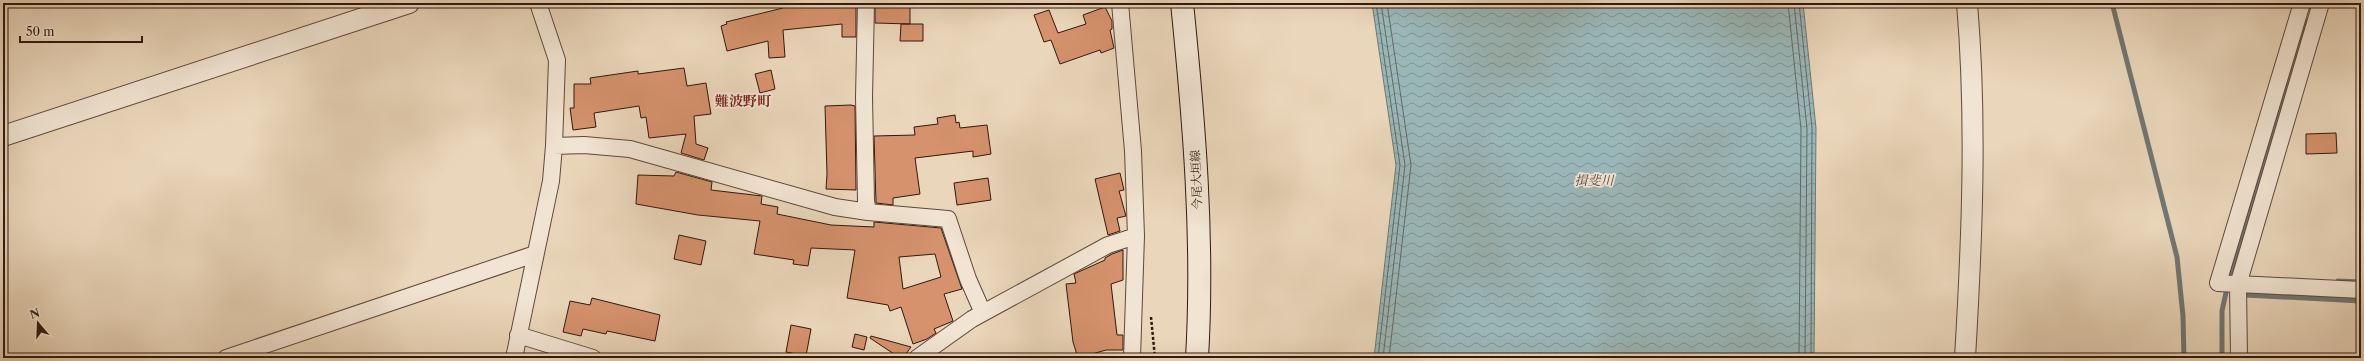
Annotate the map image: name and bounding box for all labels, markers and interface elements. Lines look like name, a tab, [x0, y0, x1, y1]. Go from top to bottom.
scale bar	[20, 18, 142, 44]
text: 50 m	[26, 24, 55, 39]
district label: 難波野町	[715, 92, 772, 110]
street label: 今尾大垣線	[1187, 150, 1205, 210]
water label: 揖斐川	[1574, 172, 1615, 188]
north arrow	[18, 303, 58, 343]
text: N	[28, 305, 42, 322]

